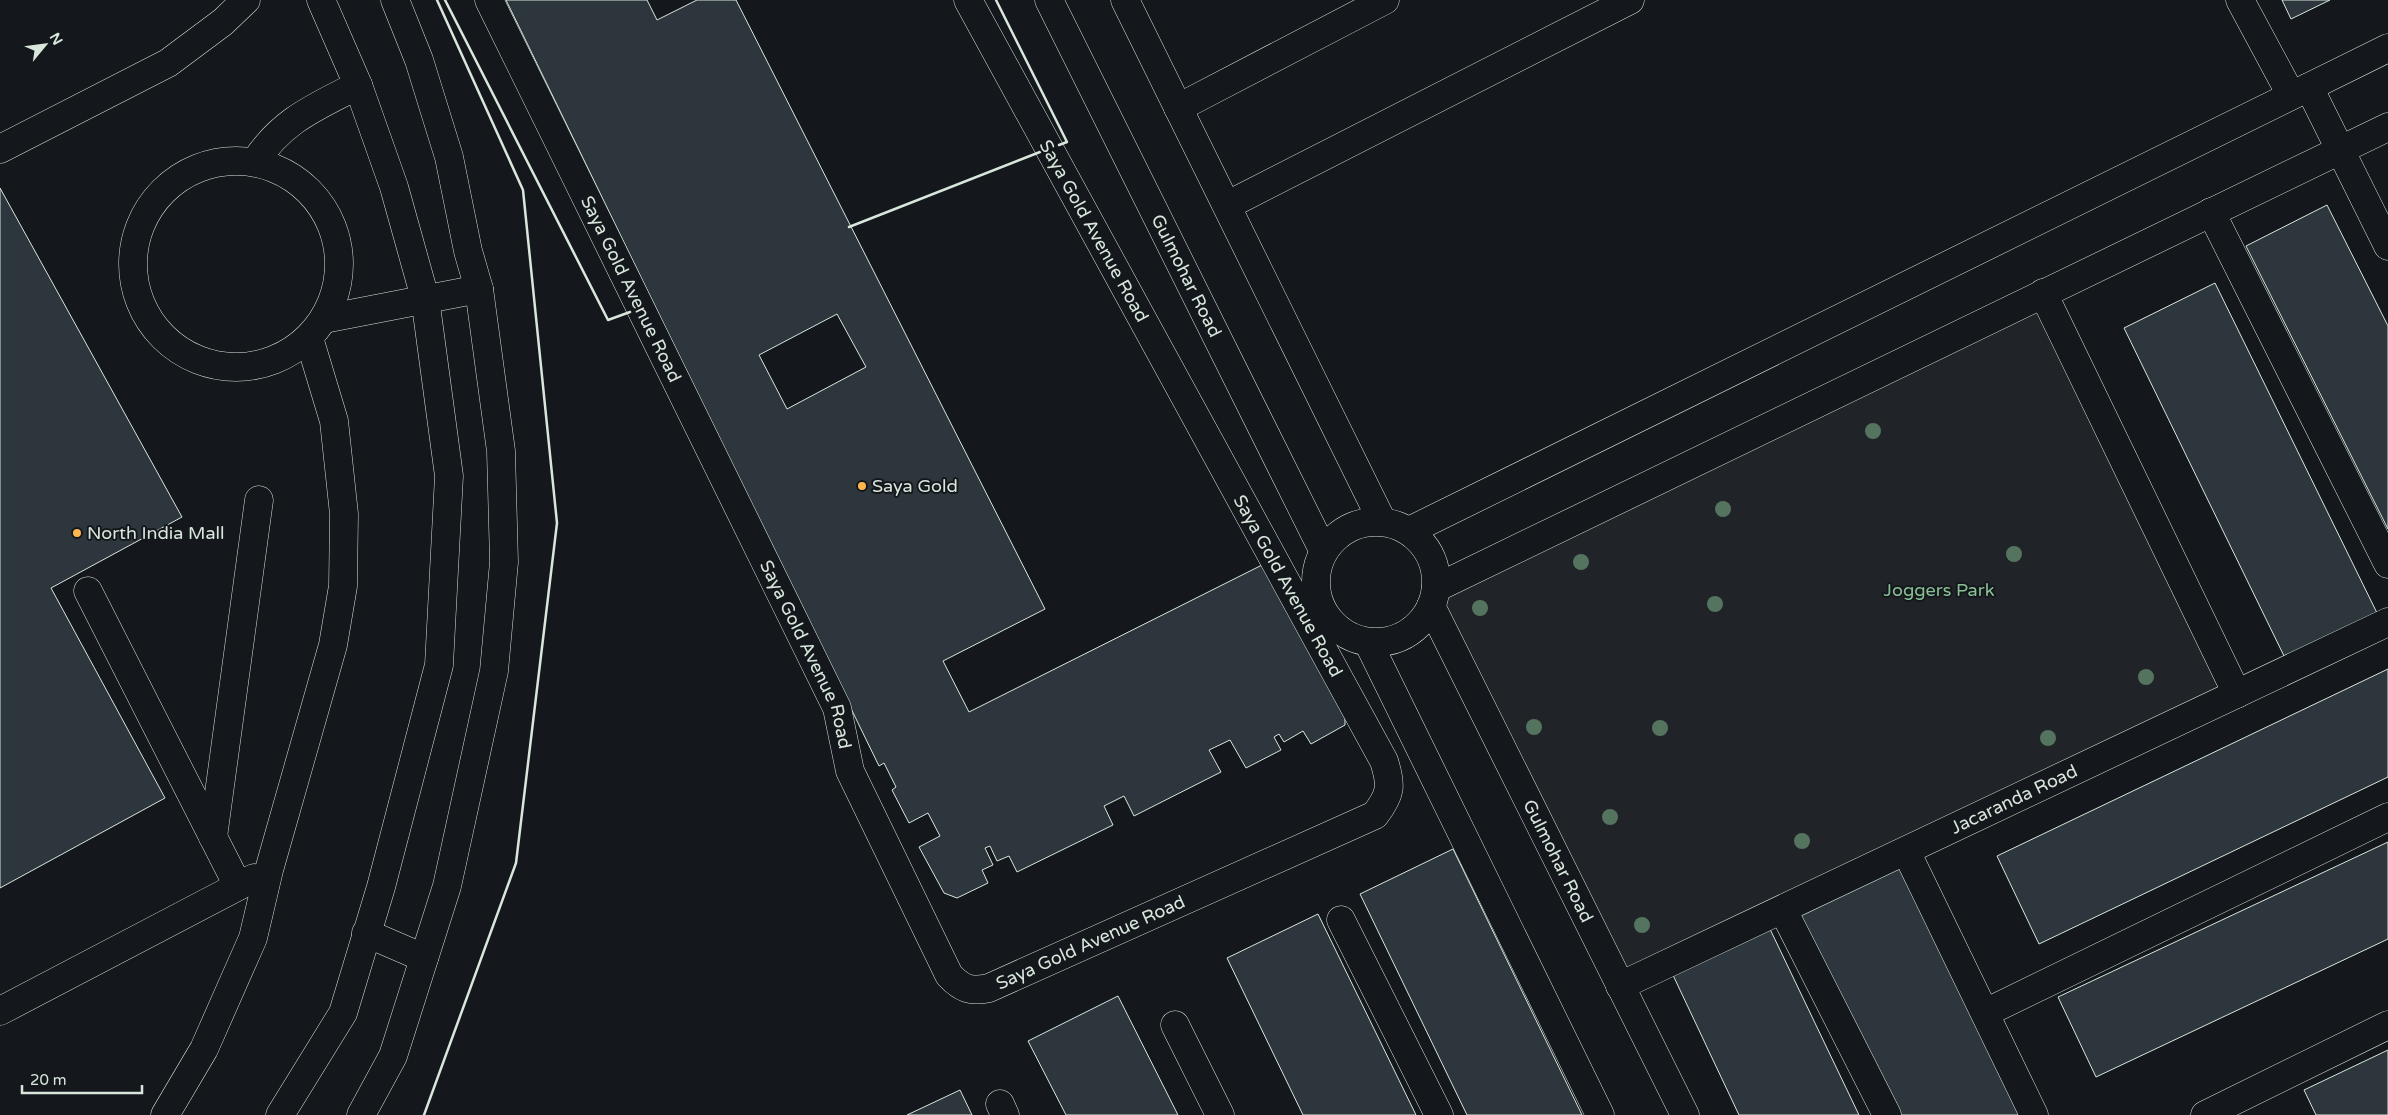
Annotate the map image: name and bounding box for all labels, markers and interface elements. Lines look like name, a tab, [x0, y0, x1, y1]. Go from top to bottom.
north arrow	[20, 20, 70, 70]
text: N	[46, 30, 66, 48]
street label: Saya Gold Avenue Road	[1035, 136, 1153, 326]
street label: Saya Gold Avenue Road	[576, 192, 686, 386]
street label: Gulmohar Road	[1147, 211, 1226, 341]
place label: Saya Gold	[872, 475, 958, 497]
marker: Saya Gold	[856, 480, 868, 492]
street label: Saya Gold Avenue Road	[1229, 491, 1347, 681]
place label: North India Mall	[87, 522, 225, 544]
marker: North India Mall	[71, 527, 83, 539]
street label: Saya Gold Avenue Road	[755, 557, 856, 751]
park label: Joggers Park	[1884, 579, 1995, 601]
street label: Jacaranda Road	[1947, 760, 2081, 839]
street label: Gulmohar Road	[1518, 796, 1598, 926]
street label: Saya Gold Avenue Road	[992, 891, 1189, 994]
scale bar	[22, 1062, 142, 1094]
text: 20 m	[30, 1071, 67, 1089]

